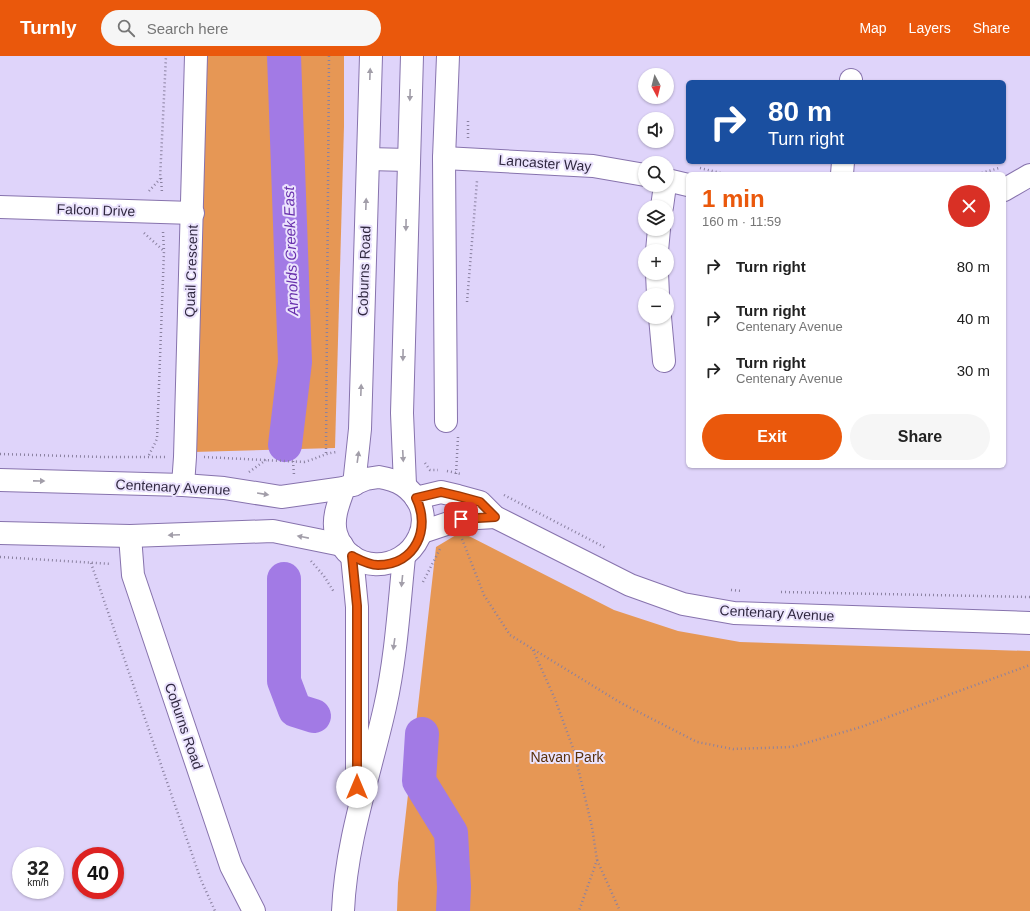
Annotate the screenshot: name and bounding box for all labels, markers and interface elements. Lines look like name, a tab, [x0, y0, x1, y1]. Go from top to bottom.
search box	[101, 10, 381, 46]
text: Turnly	[20, 17, 77, 38]
icon: search	[115, 17, 137, 39]
text: Search here	[147, 20, 228, 37]
text: Map	[859, 20, 887, 36]
text: Layers	[909, 20, 951, 36]
text: Share	[973, 20, 1010, 36]
one-way arrow	[367, 67, 373, 80]
north arrow	[638, 68, 674, 104]
map controls	[638, 68, 674, 324]
one-way arrow	[407, 89, 413, 102]
icon: right	[702, 96, 754, 148]
text: 80 m	[768, 96, 832, 127]
button: sound	[638, 112, 674, 148]
text: Turn right	[768, 129, 844, 149]
street label: Lancaster Way	[498, 152, 592, 174]
button: search	[638, 156, 674, 192]
water label: Arnolds Creek East	[280, 185, 301, 317]
text: 1 min	[702, 185, 765, 212]
button: close	[948, 185, 990, 227]
one-way arrow	[363, 198, 370, 210]
button: layers	[638, 200, 674, 236]
street label: Falcon Drive	[56, 201, 136, 219]
text: 160 m · 11:59	[702, 214, 781, 229]
one-way arrow	[403, 219, 409, 232]
street label: Quail Crescent	[181, 224, 201, 318]
street label: Coburns Road	[354, 226, 374, 316]
button: +	[638, 244, 674, 280]
icon: right	[702, 255, 724, 277]
text: Turn right	[736, 258, 806, 275]
text: 80 m	[957, 258, 990, 275]
button: −	[638, 288, 674, 324]
text: Turn right	[736, 302, 806, 319]
icon: right	[702, 307, 724, 329]
text: 40 m	[957, 310, 990, 327]
text: Centenary Avenue	[736, 319, 843, 334]
one-way arrow	[400, 349, 406, 362]
text: Turn right	[736, 354, 806, 371]
icon: right	[702, 359, 724, 381]
text: 30 m	[957, 362, 990, 379]
text: Centenary Avenue	[736, 371, 843, 386]
one-way arrow	[358, 383, 364, 396]
button: Exit	[702, 414, 842, 460]
button: Share	[850, 414, 990, 460]
one-way arrow	[399, 450, 406, 462]
one-way arrow	[355, 451, 361, 463]
street label: Centenary Avenue	[115, 476, 231, 498]
one-way arrow	[33, 478, 46, 484]
one-way arrow	[257, 492, 269, 498]
pin	[444, 502, 478, 536]
icon: arrive	[450, 508, 472, 530]
one-way arrow	[167, 532, 180, 538]
one-way arrow	[297, 534, 310, 540]
one-way arrow	[398, 575, 405, 587]
street label: Centenary Avenue	[719, 602, 835, 624]
one-way arrow	[391, 638, 397, 650]
street label: Coburns Road	[162, 681, 206, 771]
park label: Navan Park	[530, 749, 605, 765]
position arrow	[336, 766, 378, 808]
speed limit sign: 40	[72, 847, 124, 899]
text: 32	[27, 857, 49, 879]
text: km/h	[27, 877, 49, 888]

